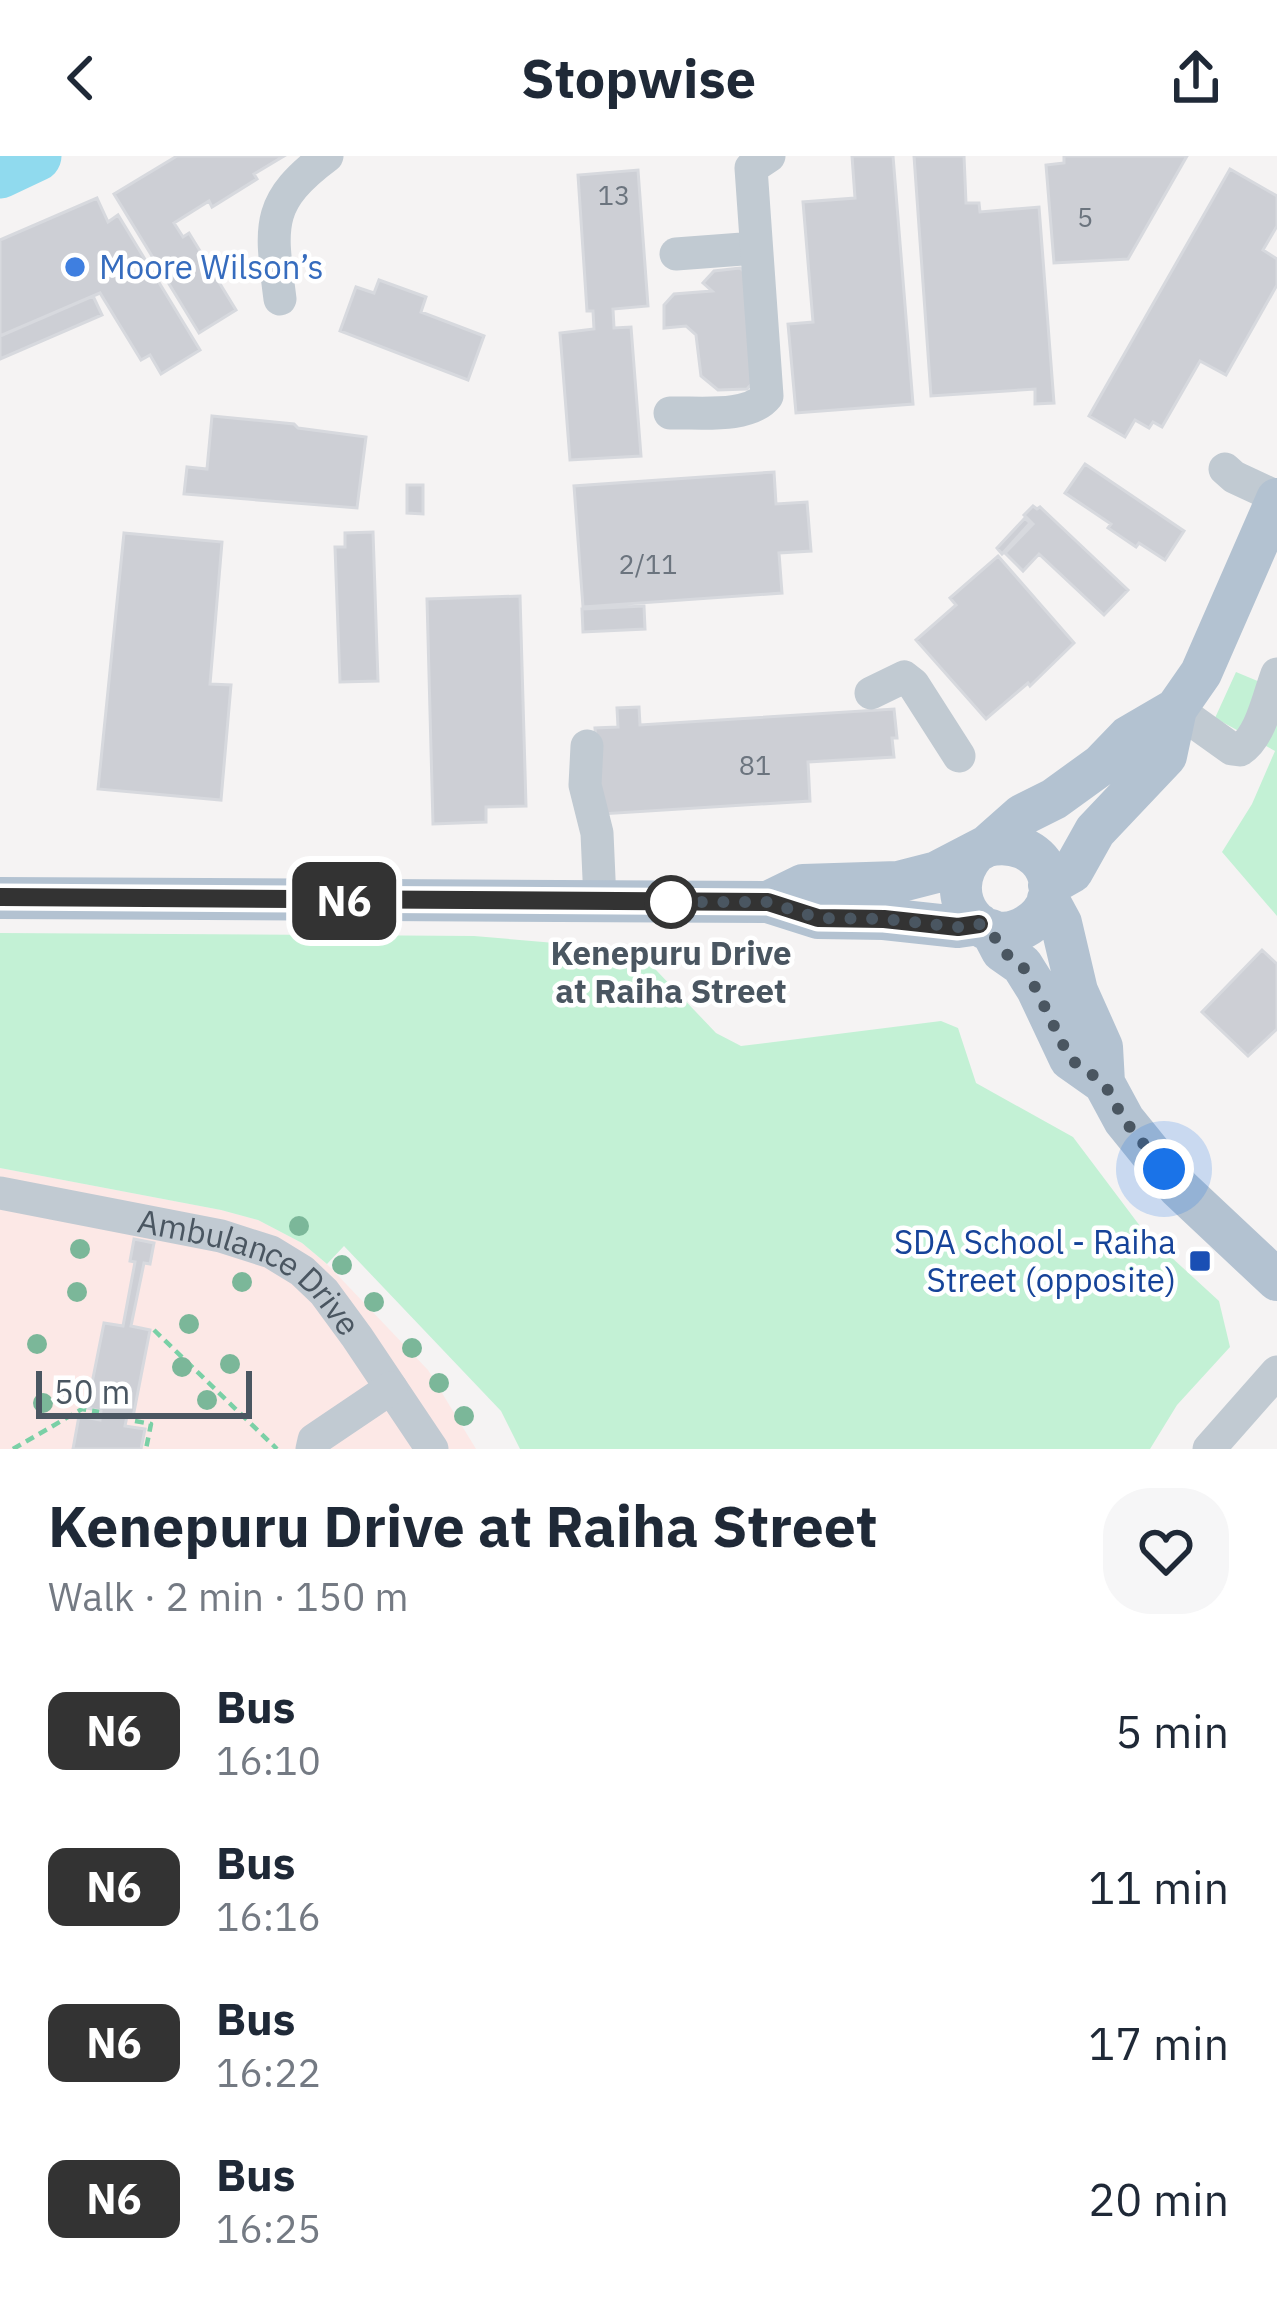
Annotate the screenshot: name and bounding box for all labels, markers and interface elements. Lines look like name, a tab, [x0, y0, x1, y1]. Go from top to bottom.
text: Stopwise	[521, 43, 756, 113]
icon: back	[48, 45, 114, 111]
icon: share	[1163, 45, 1229, 111]
house number: 13	[598, 177, 630, 212]
house number: 5	[1077, 199, 1093, 234]
place label: Moore Wilson’s	[99, 245, 324, 288]
marker: Moore Wilson’s	[62, 254, 88, 280]
house number: 2/11	[619, 546, 677, 581]
house number: 81	[739, 747, 771, 782]
line badge: N6	[290, 862, 398, 940]
text: N6	[316, 873, 372, 928]
marker: Kenepuru Drive at Raiha Street	[646, 877, 696, 927]
place label: Kenepuru Drive at Raiha Street	[550, 931, 792, 1012]
your location	[1134, 1139, 1194, 1199]
street label: Ambulance Drive	[134, 1198, 371, 1344]
place label: SDA School - Raiha Street (opposite)	[894, 1220, 1176, 1301]
marker: SDA School - Raiha Street (opposite)	[1187, 1248, 1213, 1274]
scale bar	[36, 1365, 252, 1418]
text: 50 m	[54, 1370, 130, 1413]
button: heart	[1103, 1488, 1229, 1614]
text: Kenepuru Drive at Raiha Street	[48, 1489, 878, 1563]
text: Walk · 2 min · 150 m	[48, 1571, 409, 1622]
text: Bus	[216, 1677, 296, 1735]
text: 5 min	[1115, 1702, 1229, 1760]
text: N6	[86, 1703, 142, 1758]
text: 16:10	[216, 1735, 321, 1786]
text: Bus	[216, 1833, 296, 1891]
text: 11 min	[1088, 1858, 1229, 1916]
text: N6	[86, 1859, 142, 1914]
text: 16:16	[216, 1891, 321, 1942]
text: Bus	[216, 1989, 296, 2047]
text: 17 min	[1088, 2014, 1229, 2072]
text: N6	[86, 2015, 142, 2070]
text: 16:22	[216, 2047, 321, 2098]
text: Bus	[216, 2145, 296, 2203]
text: 20 min	[1088, 2170, 1229, 2228]
text: N6	[86, 2171, 142, 2226]
text: 16:25	[216, 2203, 321, 2254]

